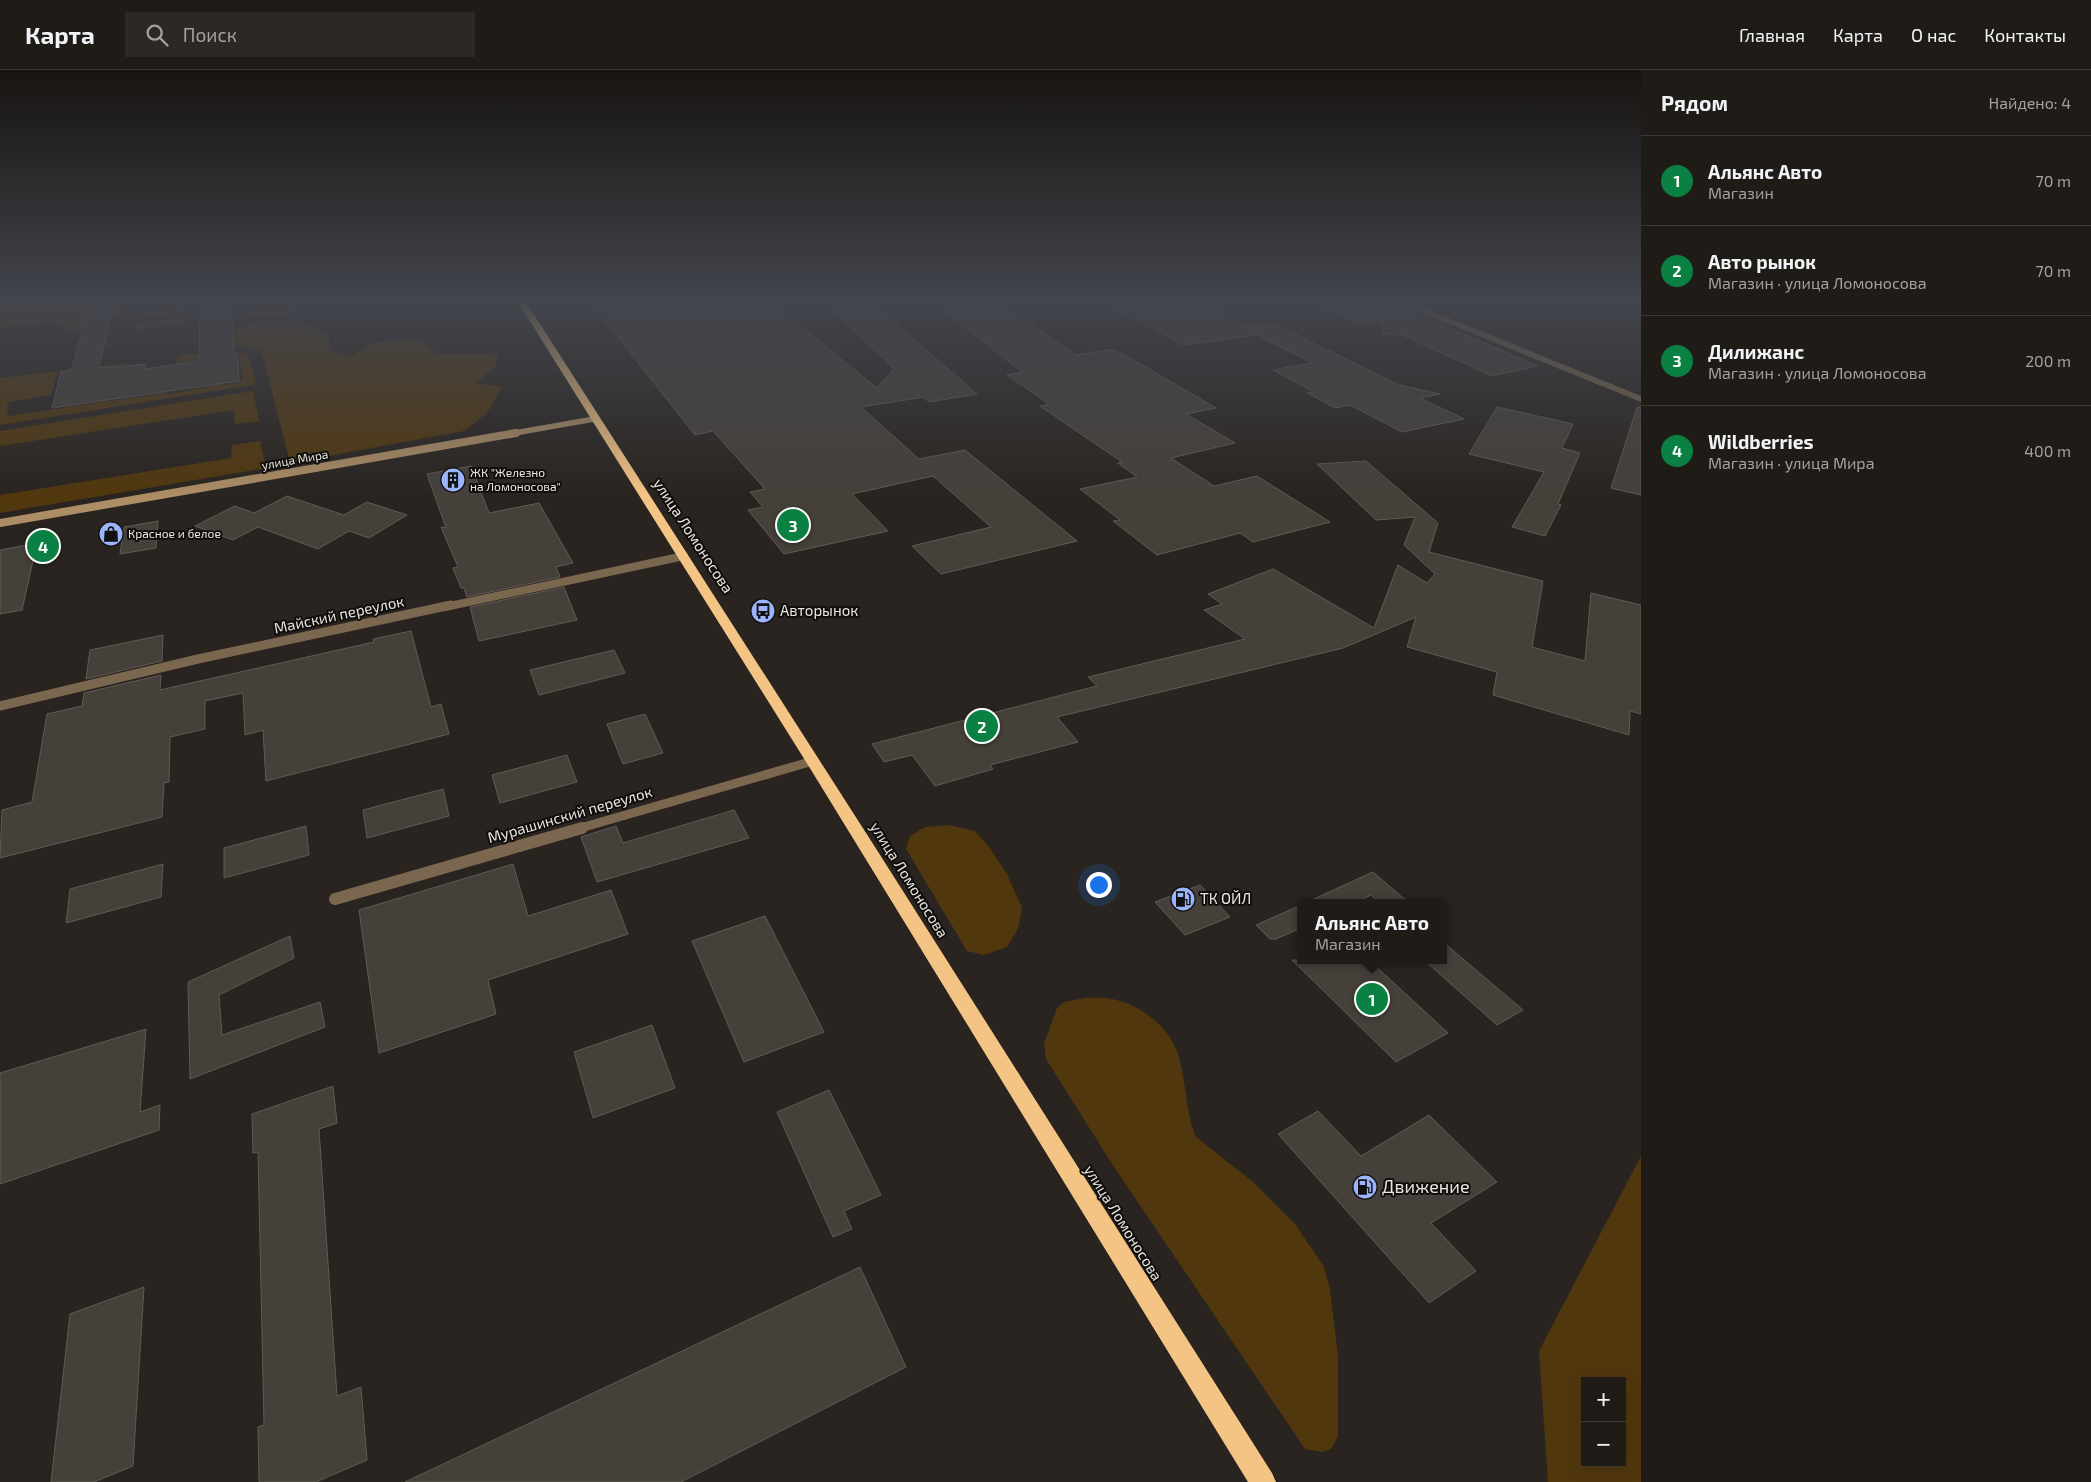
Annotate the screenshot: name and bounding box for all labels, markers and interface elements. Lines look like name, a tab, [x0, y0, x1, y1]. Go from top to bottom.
search box	[125, 12, 475, 57]
text: Карта	[25, 20, 95, 49]
icon: search	[143, 21, 171, 49]
text: Поиск	[183, 23, 237, 46]
text: Главная	[1739, 24, 1805, 46]
text: Карта	[1833, 24, 1883, 46]
text: О нас	[1911, 24, 1956, 46]
text: Контакты	[1984, 24, 2066, 46]
text: Рядом	[1661, 90, 1728, 115]
text: Найдено: 4	[1988, 93, 2071, 112]
text: Альянс Авто	[1708, 160, 1822, 183]
text: 1	[1674, 171, 1680, 190]
text: 70 m	[2036, 171, 2071, 190]
text: Магазин	[1708, 183, 1774, 202]
text: Авто рынок	[1708, 250, 1816, 273]
text: 2	[1672, 261, 1682, 280]
text: 70 m	[2036, 261, 2071, 280]
text: Магазин · улица Ломоносова	[1708, 273, 1927, 292]
text: Дилижанс	[1708, 340, 1804, 363]
text: 3	[1672, 351, 1682, 370]
text: 200 m	[2025, 351, 2071, 370]
text: Магазин · улица Ломоносова	[1708, 363, 1927, 382]
text: Wildberries	[1708, 430, 1814, 453]
text: 4	[1672, 441, 1682, 460]
text: 400 m	[2024, 441, 2071, 460]
street label: улица Мира	[260, 446, 329, 473]
text: Магазин · улица Мира	[1708, 453, 1874, 472]
place label: ЖК "Железно на Ломоносова"	[470, 465, 561, 493]
building icon: ЖК "Железно на Ломоносова"	[440, 467, 466, 493]
street label: улица Ломоносова	[649, 475, 738, 597]
pin: 3	[777, 506, 809, 544]
shop icon: Красное и белое	[98, 521, 124, 547]
place label: Красное и белое	[128, 526, 221, 540]
pin: 4	[27, 527, 59, 565]
street label: Майский переулок	[272, 591, 406, 638]
bus stop icon: Авторынок	[750, 598, 776, 624]
place label: Авторынок	[780, 601, 858, 619]
pin: 2	[966, 707, 998, 745]
street label: Мурашинский переулок	[485, 782, 654, 847]
street label: улица Ломоносова	[866, 818, 953, 941]
your location	[1086, 872, 1112, 898]
fuel station icon: ТК ОЙЛ	[1170, 886, 1196, 912]
place label: ТК ОЙЛ	[1200, 889, 1251, 907]
popup	[1297, 899, 1447, 964]
text: Альянс Авто	[1315, 911, 1429, 934]
text: Магазин	[1315, 934, 1381, 953]
pin: 1	[1356, 980, 1388, 1018]
street label: улица Ломоносова	[1080, 1161, 1167, 1284]
fuel station icon: Движение	[1352, 1174, 1378, 1200]
place label: Движение	[1382, 1175, 1470, 1197]
map controls	[1581, 1377, 1626, 1467]
button: +	[1581, 1377, 1626, 1422]
button: −	[1581, 1422, 1626, 1467]

